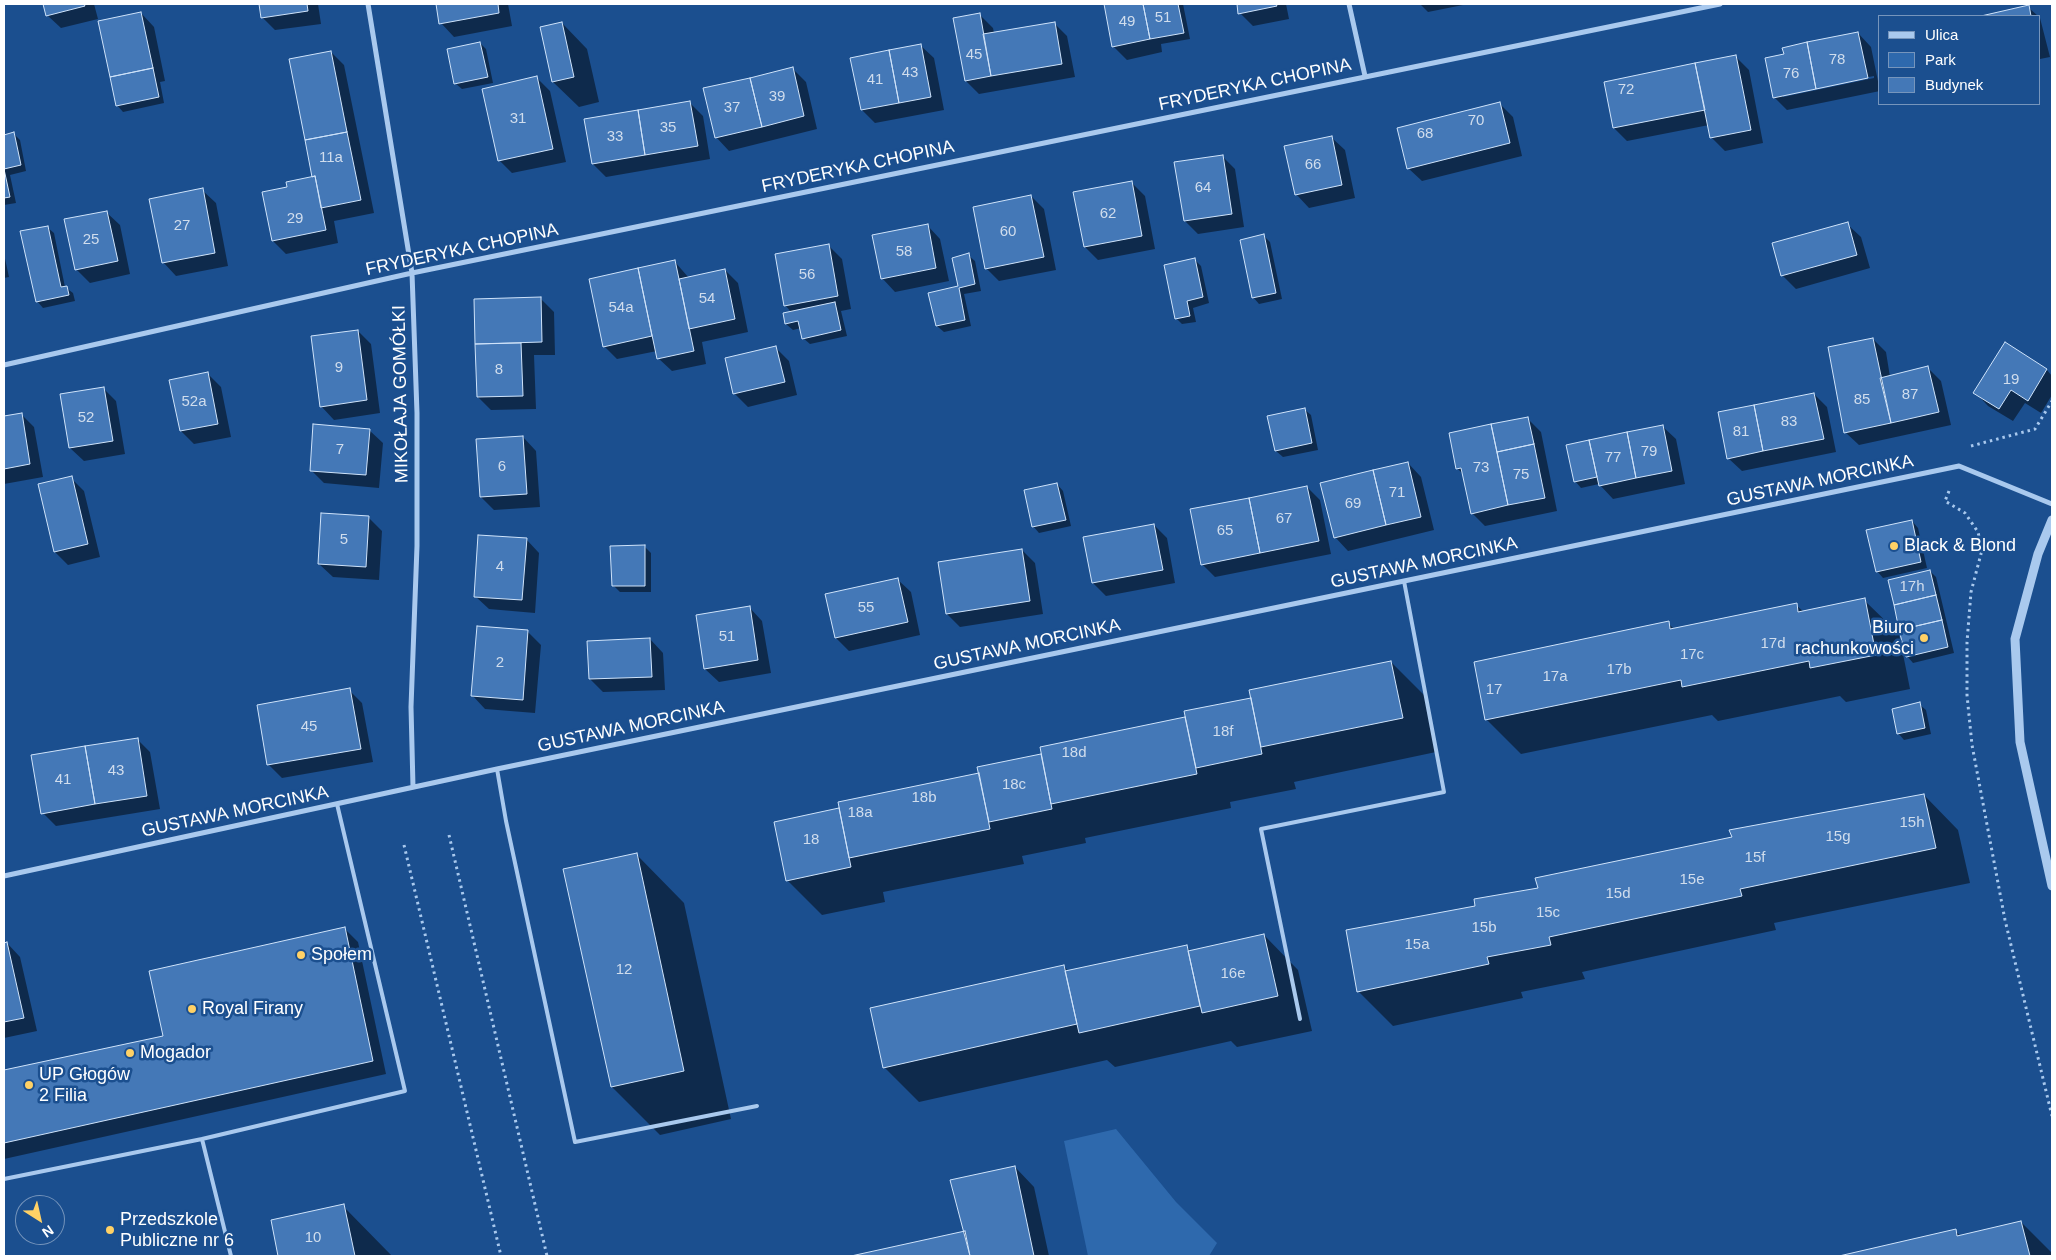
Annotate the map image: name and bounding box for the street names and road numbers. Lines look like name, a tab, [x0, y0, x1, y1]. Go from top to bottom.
street label: FRYDERYKA CHOPINA	[1157, 54, 1353, 116]
street label: FRYDERYKA CHOPINA	[760, 136, 956, 198]
street label: FRYDERYKA CHOPINA	[364, 219, 560, 281]
street label: MIKOŁAJA GOMÓŁKI	[389, 305, 413, 483]
street label: GUSTAWA MORCINKA	[1725, 451, 1915, 511]
street label: GUSTAWA MORCINKA	[1329, 533, 1519, 593]
street label: GUSTAWA MORCINKA	[932, 615, 1122, 675]
street label: GUSTAWA MORCINKA	[536, 697, 726, 757]
street label: GUSTAWA MORCINKA	[140, 782, 330, 842]

